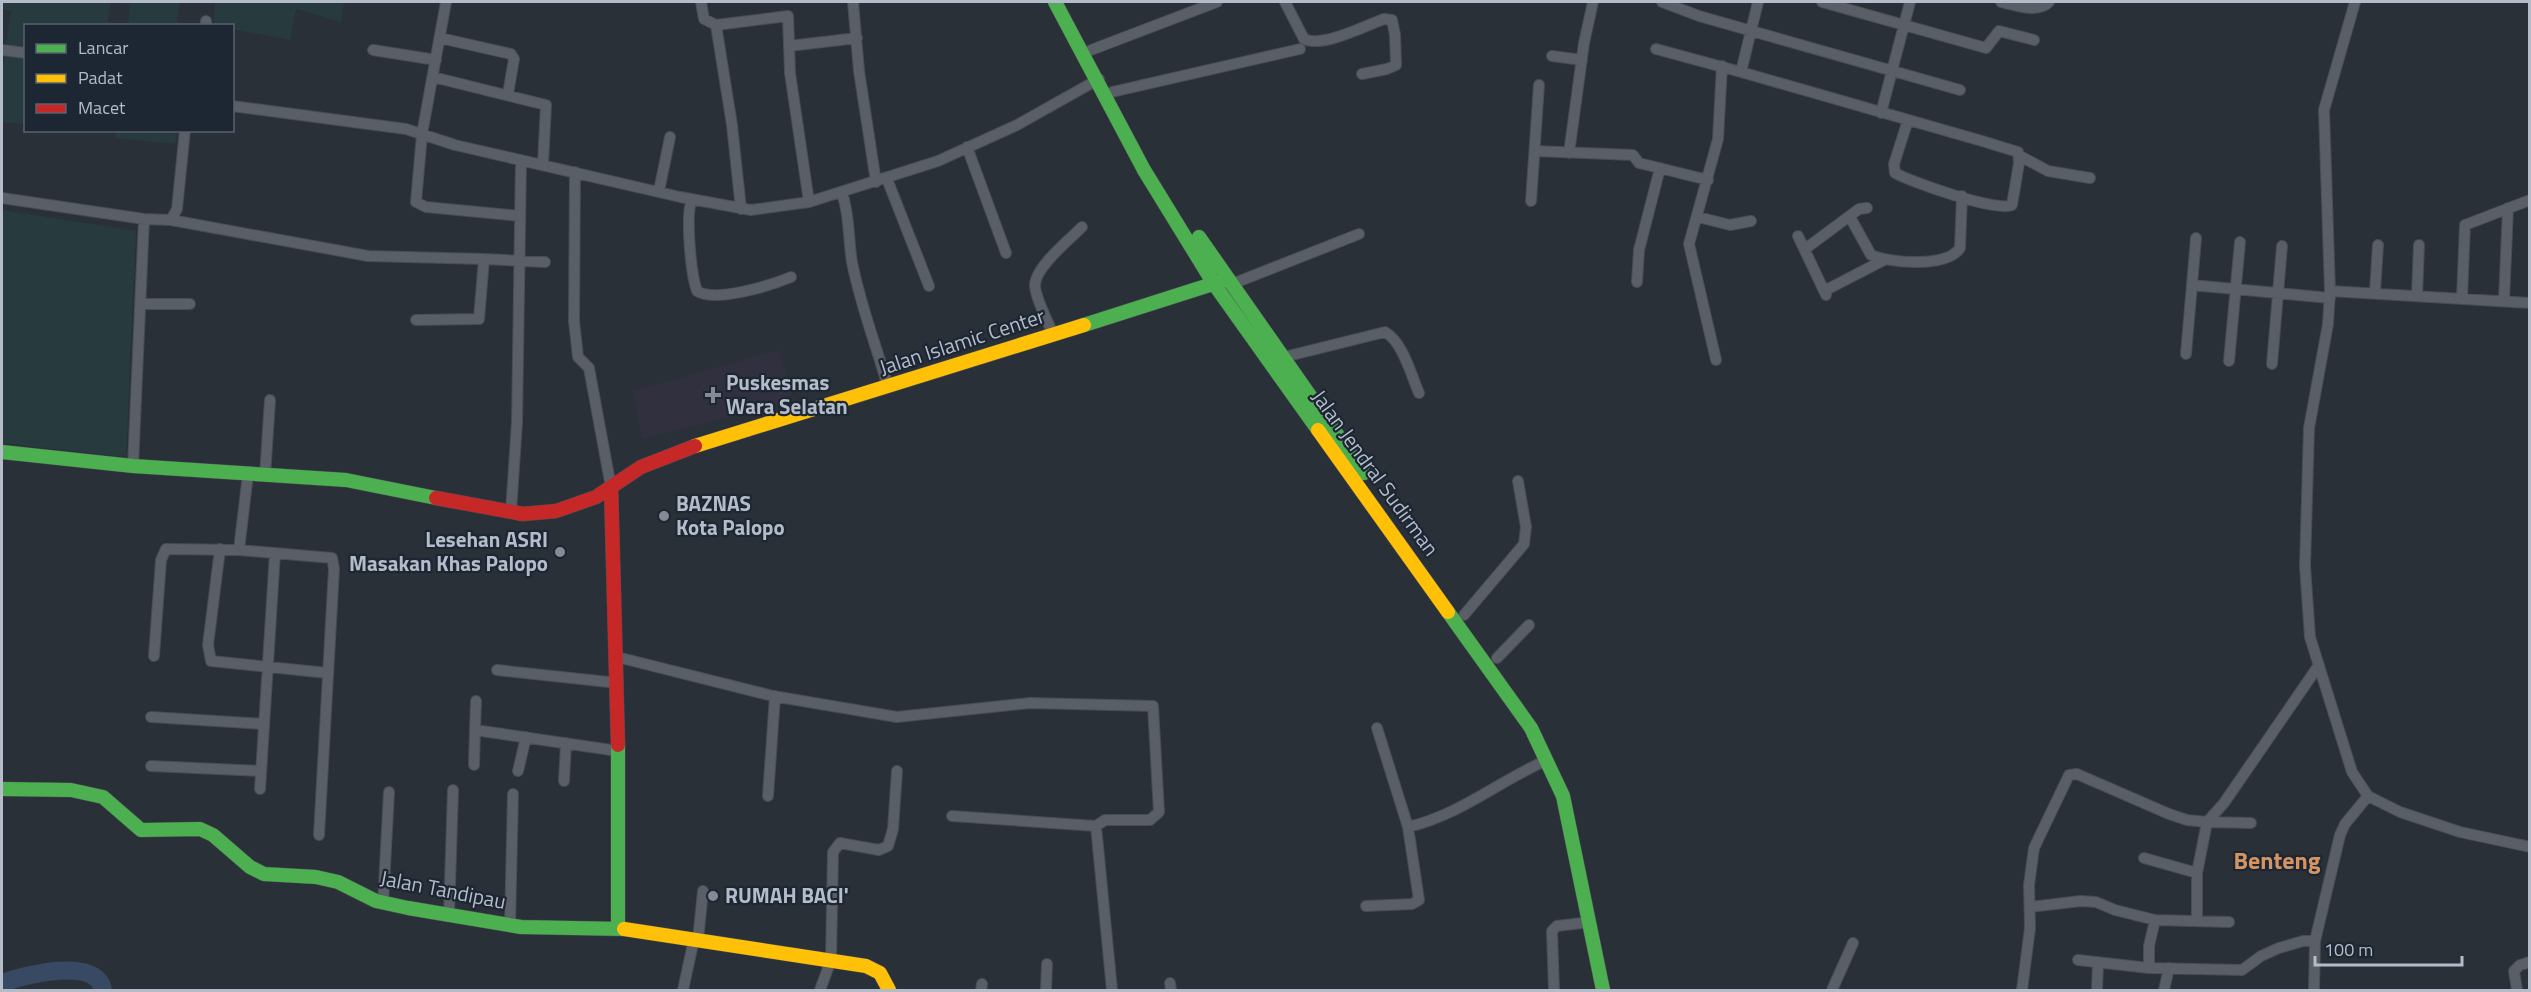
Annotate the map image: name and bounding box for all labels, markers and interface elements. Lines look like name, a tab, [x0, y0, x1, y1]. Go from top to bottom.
legend	[24, 24, 234, 132]
text: Lancar	[78, 34, 128, 61]
text: Padat	[78, 64, 123, 91]
text: Macet	[78, 94, 126, 121]
street label: Jalan Islamic Center	[875, 299, 1049, 383]
place label: Puskesmas Wara Selatan	[726, 366, 848, 422]
street label: Jalan Jendral Sudirman	[1304, 383, 1447, 562]
marker: Puskesmas Wara Selatan	[704, 386, 722, 404]
place label: BAZNAS Kota Palopo	[676, 487, 785, 543]
marker: BAZNAS Kota Palopo	[657, 509, 671, 523]
place label: Lesehan ASRI Masakan Khas Palopo	[349, 523, 548, 579]
marker: Lesehan ASRI Masakan Khas Palopo	[553, 545, 567, 559]
district label: Benteng	[2233, 842, 2321, 878]
street label: Jalan Tandipau	[378, 861, 509, 917]
place label: RUMAH BACI'	[725, 879, 849, 911]
marker: RUMAH BACI'	[706, 889, 720, 903]
scale bar	[2315, 929, 2462, 967]
text: 100 m	[2324, 936, 2373, 963]

